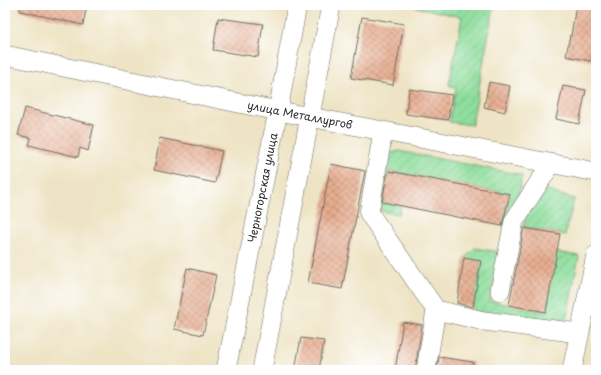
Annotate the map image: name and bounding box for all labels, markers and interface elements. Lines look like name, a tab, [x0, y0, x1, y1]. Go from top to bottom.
street label: улица Металлургов	[246, 96, 354, 133]
street label: Черногорская улица	[243, 131, 281, 244]

